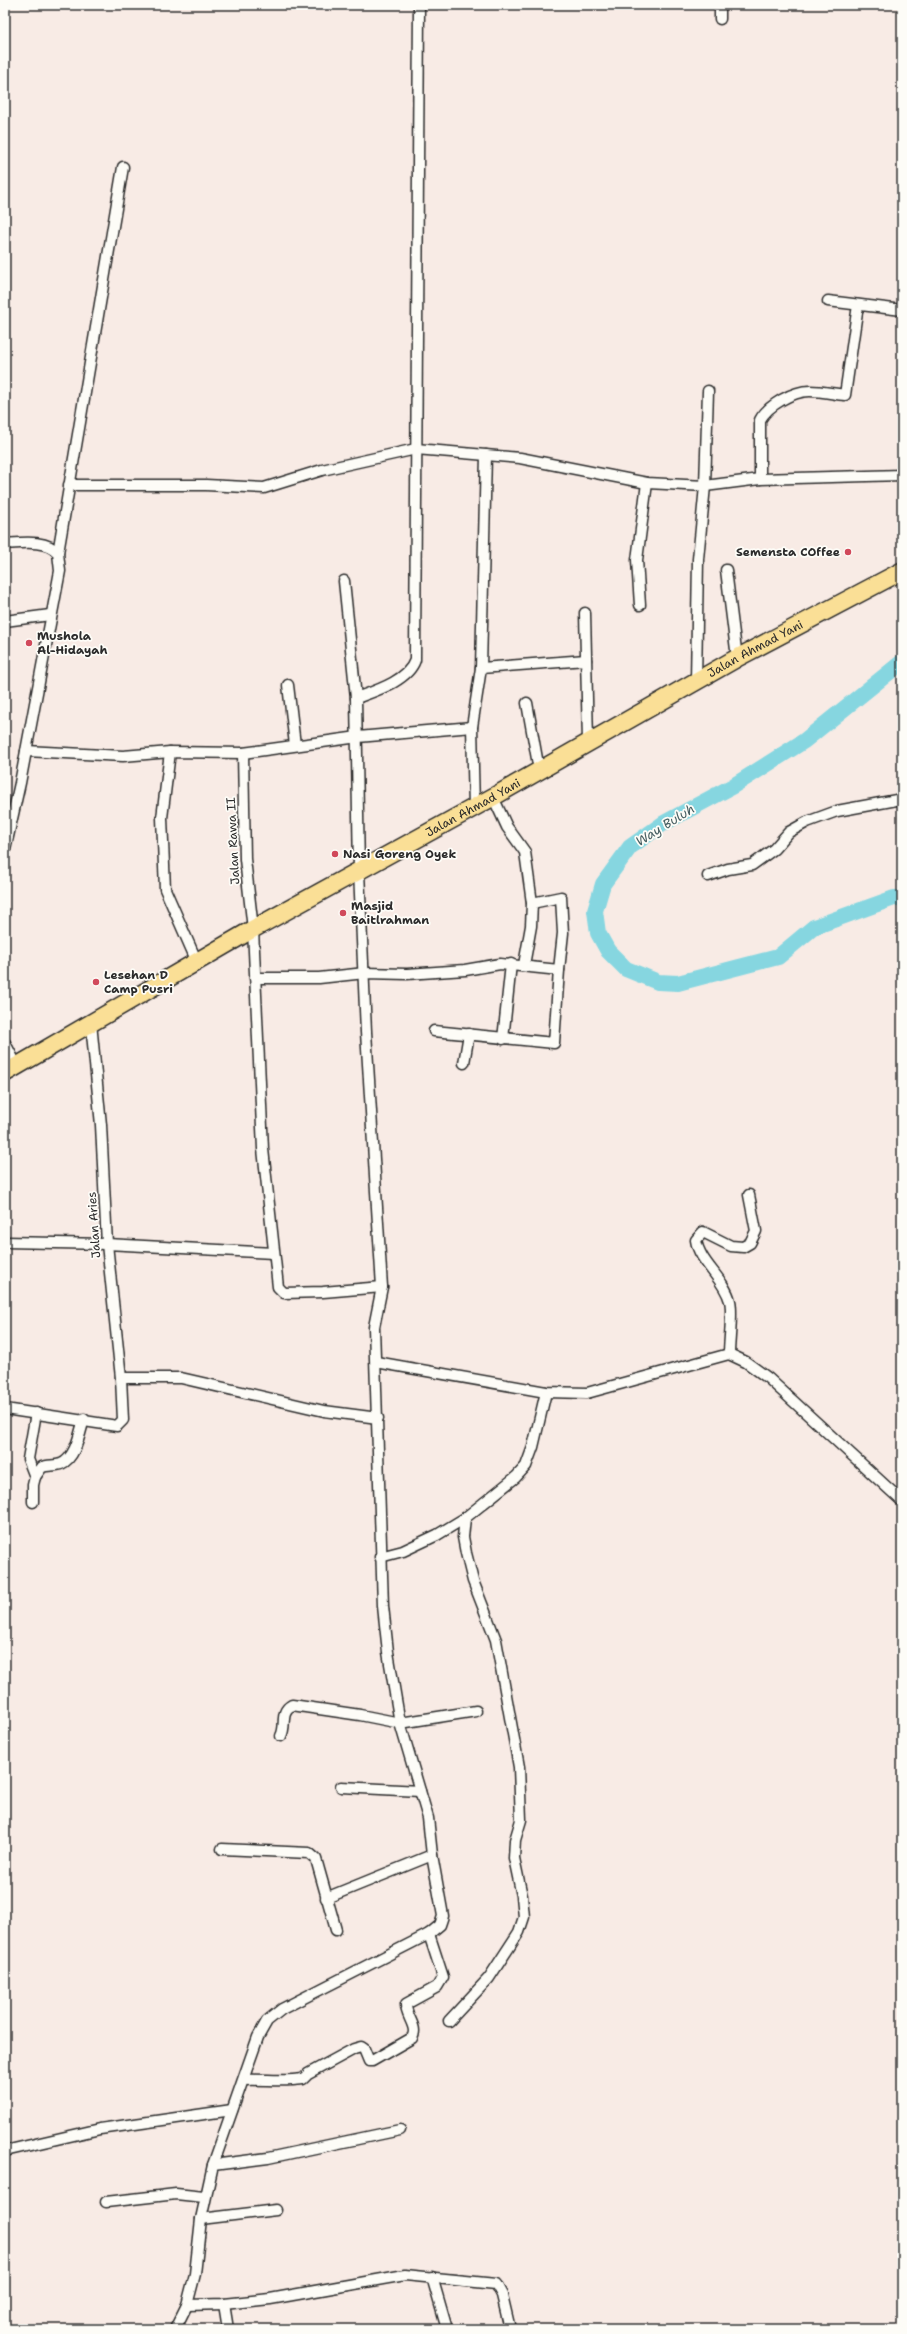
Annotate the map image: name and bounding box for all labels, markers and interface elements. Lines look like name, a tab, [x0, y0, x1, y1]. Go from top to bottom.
place label: Semensta COffee	[736, 544, 840, 560]
marker: Semensta COffee	[843, 547, 853, 557]
street label: Jalan Ahmad Yani	[705, 617, 806, 681]
place label: Mushola Al-Hidayah	[37, 628, 107, 658]
marker: Mushola Al-Hidayah	[24, 638, 34, 648]
street label: Jalan Ahmad Yani	[423, 775, 524, 841]
street label: Jalan Rawa II	[223, 797, 243, 885]
water label: Way Buluh	[632, 800, 698, 850]
place label: Nasi Goreng Oyek	[343, 846, 456, 862]
marker: Nasi Goreng Oyek	[330, 849, 340, 859]
place label: Masjid Baitlrahman	[351, 898, 429, 928]
marker: Masjid Baitlrahman	[338, 908, 348, 918]
place label: Lesehan D Camp Pusri	[104, 967, 173, 997]
marker: Lesehan D Camp Pusri	[91, 977, 101, 987]
street label: Jalan Aries	[84, 1191, 104, 1259]

